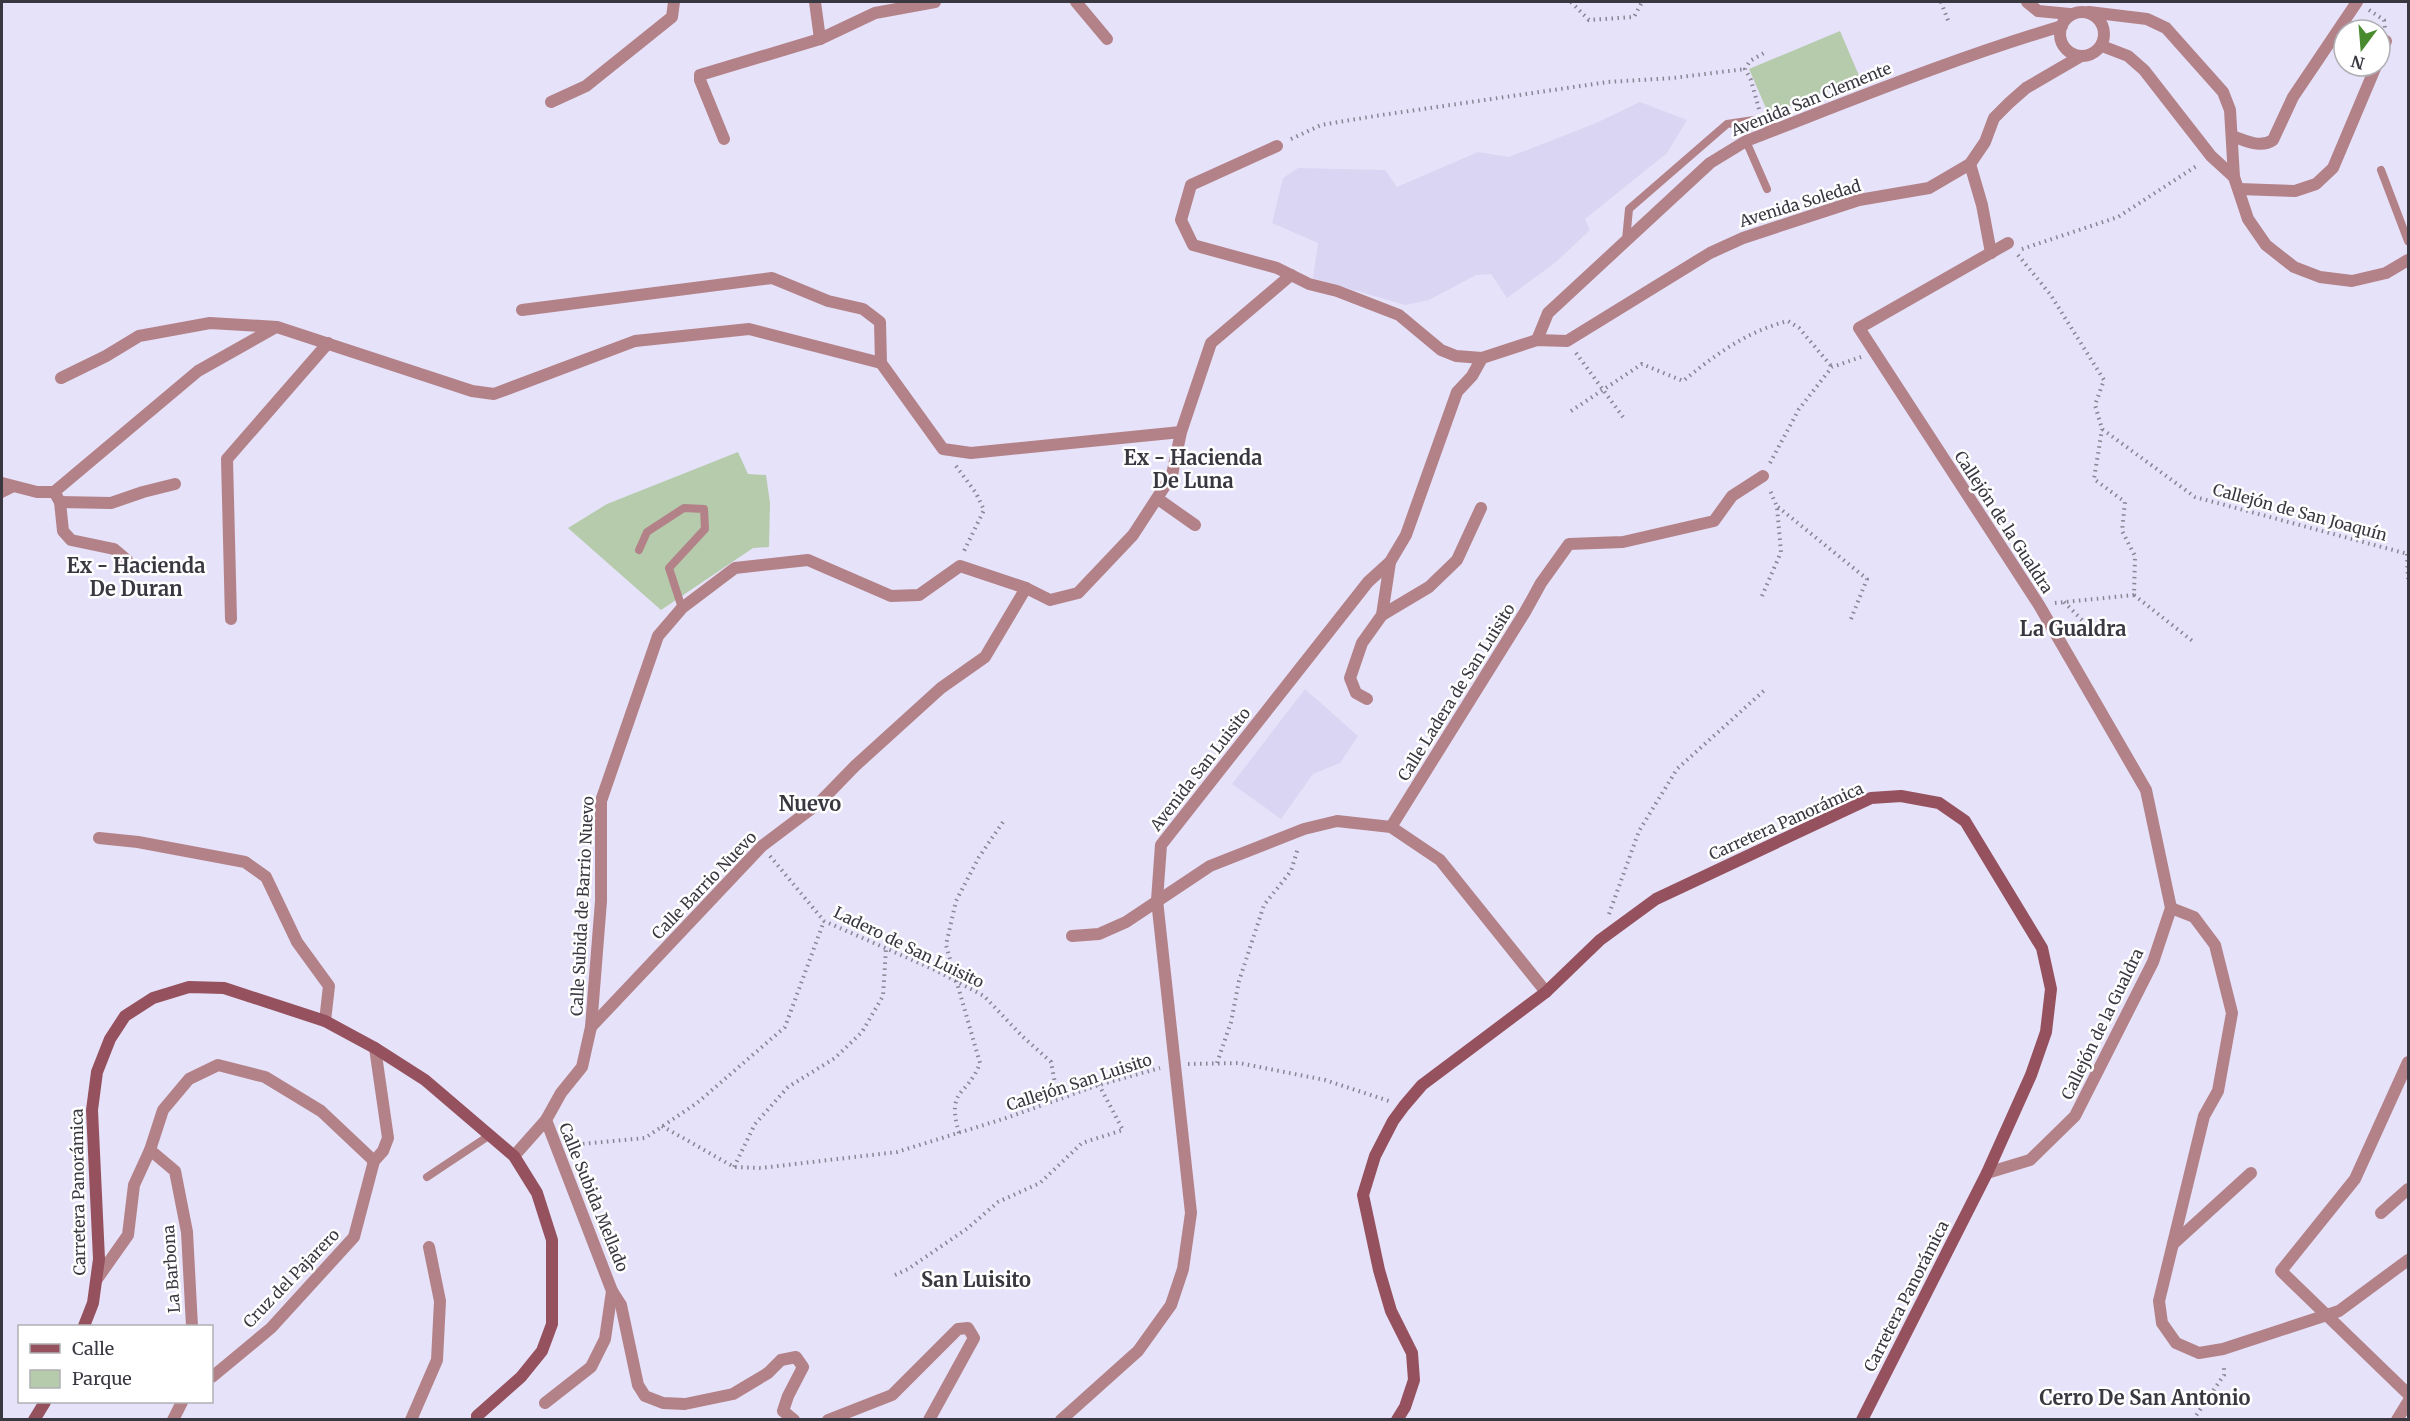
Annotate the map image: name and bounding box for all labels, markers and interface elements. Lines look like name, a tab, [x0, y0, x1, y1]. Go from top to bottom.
north arrow	[2332, 18, 2392, 78]
text: N	[2349, 51, 2367, 74]
street label: Avenida San Clemente	[1727, 58, 1894, 141]
street label: Avenida Soledad	[1736, 175, 1863, 231]
district label: Ex - Hacienda De Luna	[1124, 445, 1262, 493]
street label: Callejón de la Gualdra	[1950, 447, 2058, 597]
street label: Callejón de San Joaquín	[2211, 479, 2390, 545]
district label: Ex - Hacienda De Duran	[67, 553, 205, 601]
street label: Calle Ladera de San Luisito	[1393, 600, 1519, 784]
district label: La Gualdra	[2020, 616, 2126, 641]
street label: Avenida San Luisito	[1145, 703, 1254, 835]
street label: Carretera Panorámica	[1706, 778, 1867, 864]
district label: Nuevo	[779, 791, 841, 816]
street label: Calle Subida de Barrio Nuevo	[566, 795, 598, 1017]
street label: Calle Barrio Nuevo	[647, 827, 761, 943]
street label: Ladero de San Luisito	[831, 902, 987, 992]
street label: Callejón de la Gualdra	[2057, 945, 2147, 1103]
street label: Callejón San Luisito	[1004, 1049, 1154, 1115]
street label: Carretera Panorámica	[67, 1108, 89, 1276]
street label: Calle Subida Mellado	[555, 1120, 633, 1274]
street label: Carretera Panorámica	[1859, 1217, 1953, 1375]
street label: La Barbona	[158, 1224, 184, 1314]
street label: Cruz del Pajarero	[239, 1224, 343, 1332]
district label: San Luisito	[921, 1267, 1031, 1292]
legend	[18, 1325, 213, 1403]
text: Calle	[72, 1337, 114, 1360]
text: Parque	[72, 1367, 132, 1390]
district label: Cerro De San Antonio	[2039, 1385, 2251, 1410]

